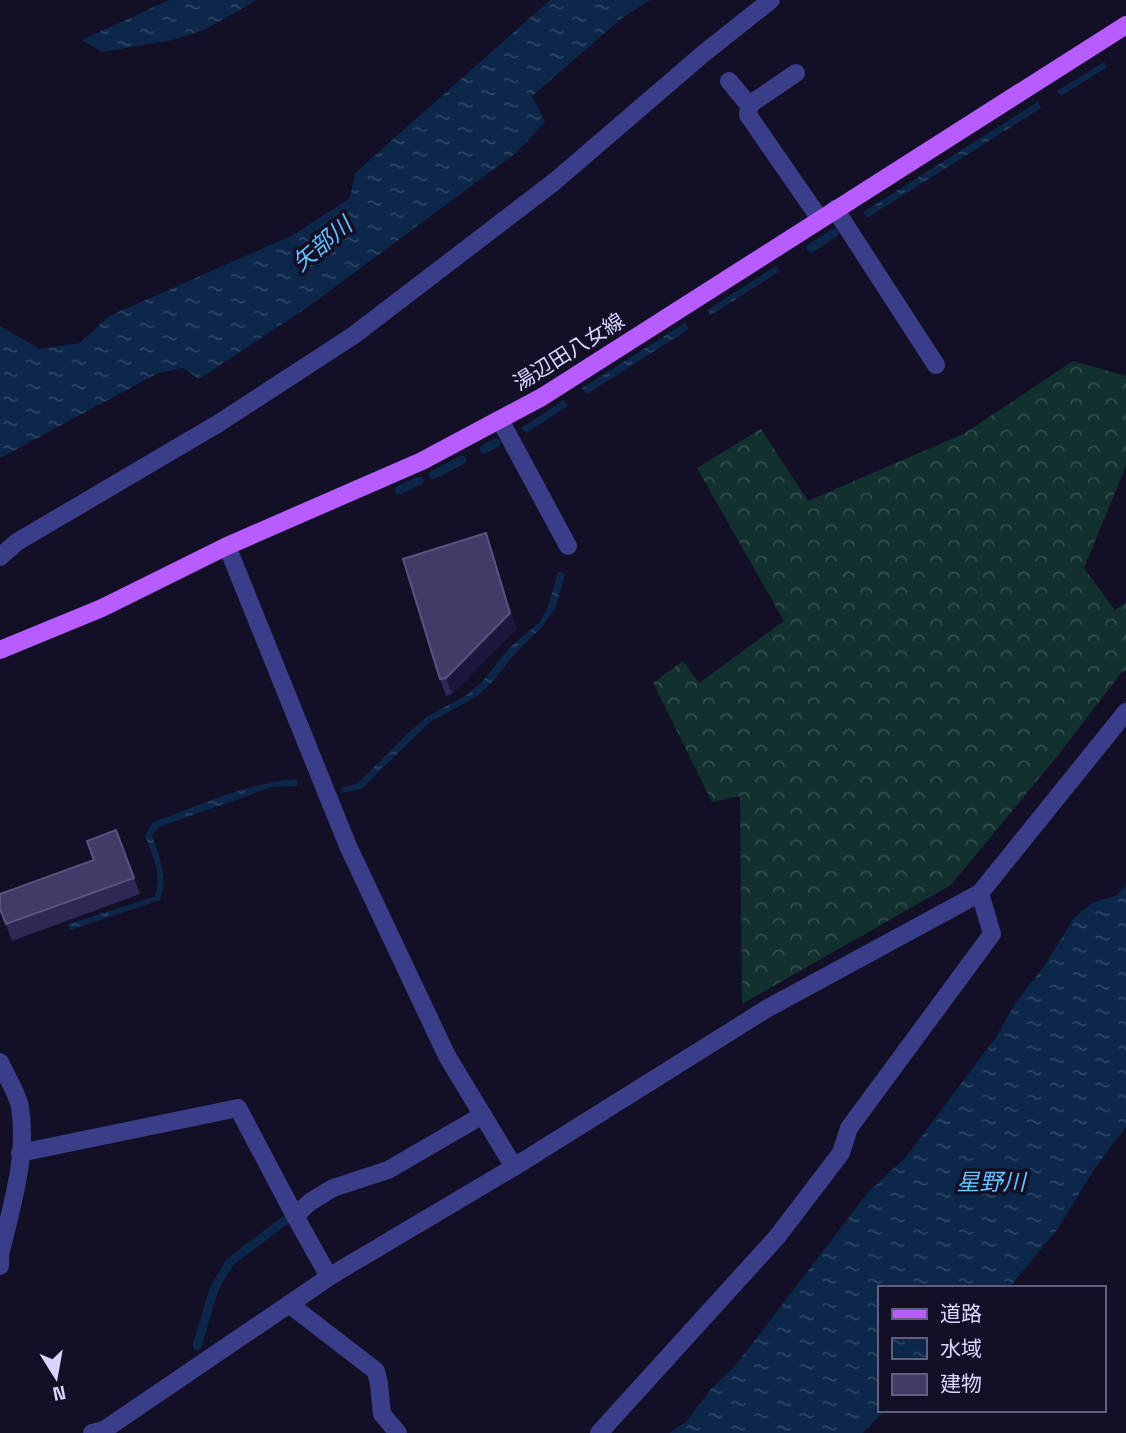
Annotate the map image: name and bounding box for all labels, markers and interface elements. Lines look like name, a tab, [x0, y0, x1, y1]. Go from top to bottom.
water label: 矢部川	[286, 208, 360, 278]
street label: 湯辺田八女線	[508, 307, 629, 396]
water label: 星野川	[957, 1167, 1029, 1197]
legend	[878, 1286, 1105, 1412]
text: 道路	[940, 1300, 982, 1327]
text: 水域	[940, 1335, 982, 1362]
north arrow	[21, 1342, 91, 1412]
text: 建物	[940, 1370, 982, 1397]
text: N	[51, 1380, 68, 1407]

